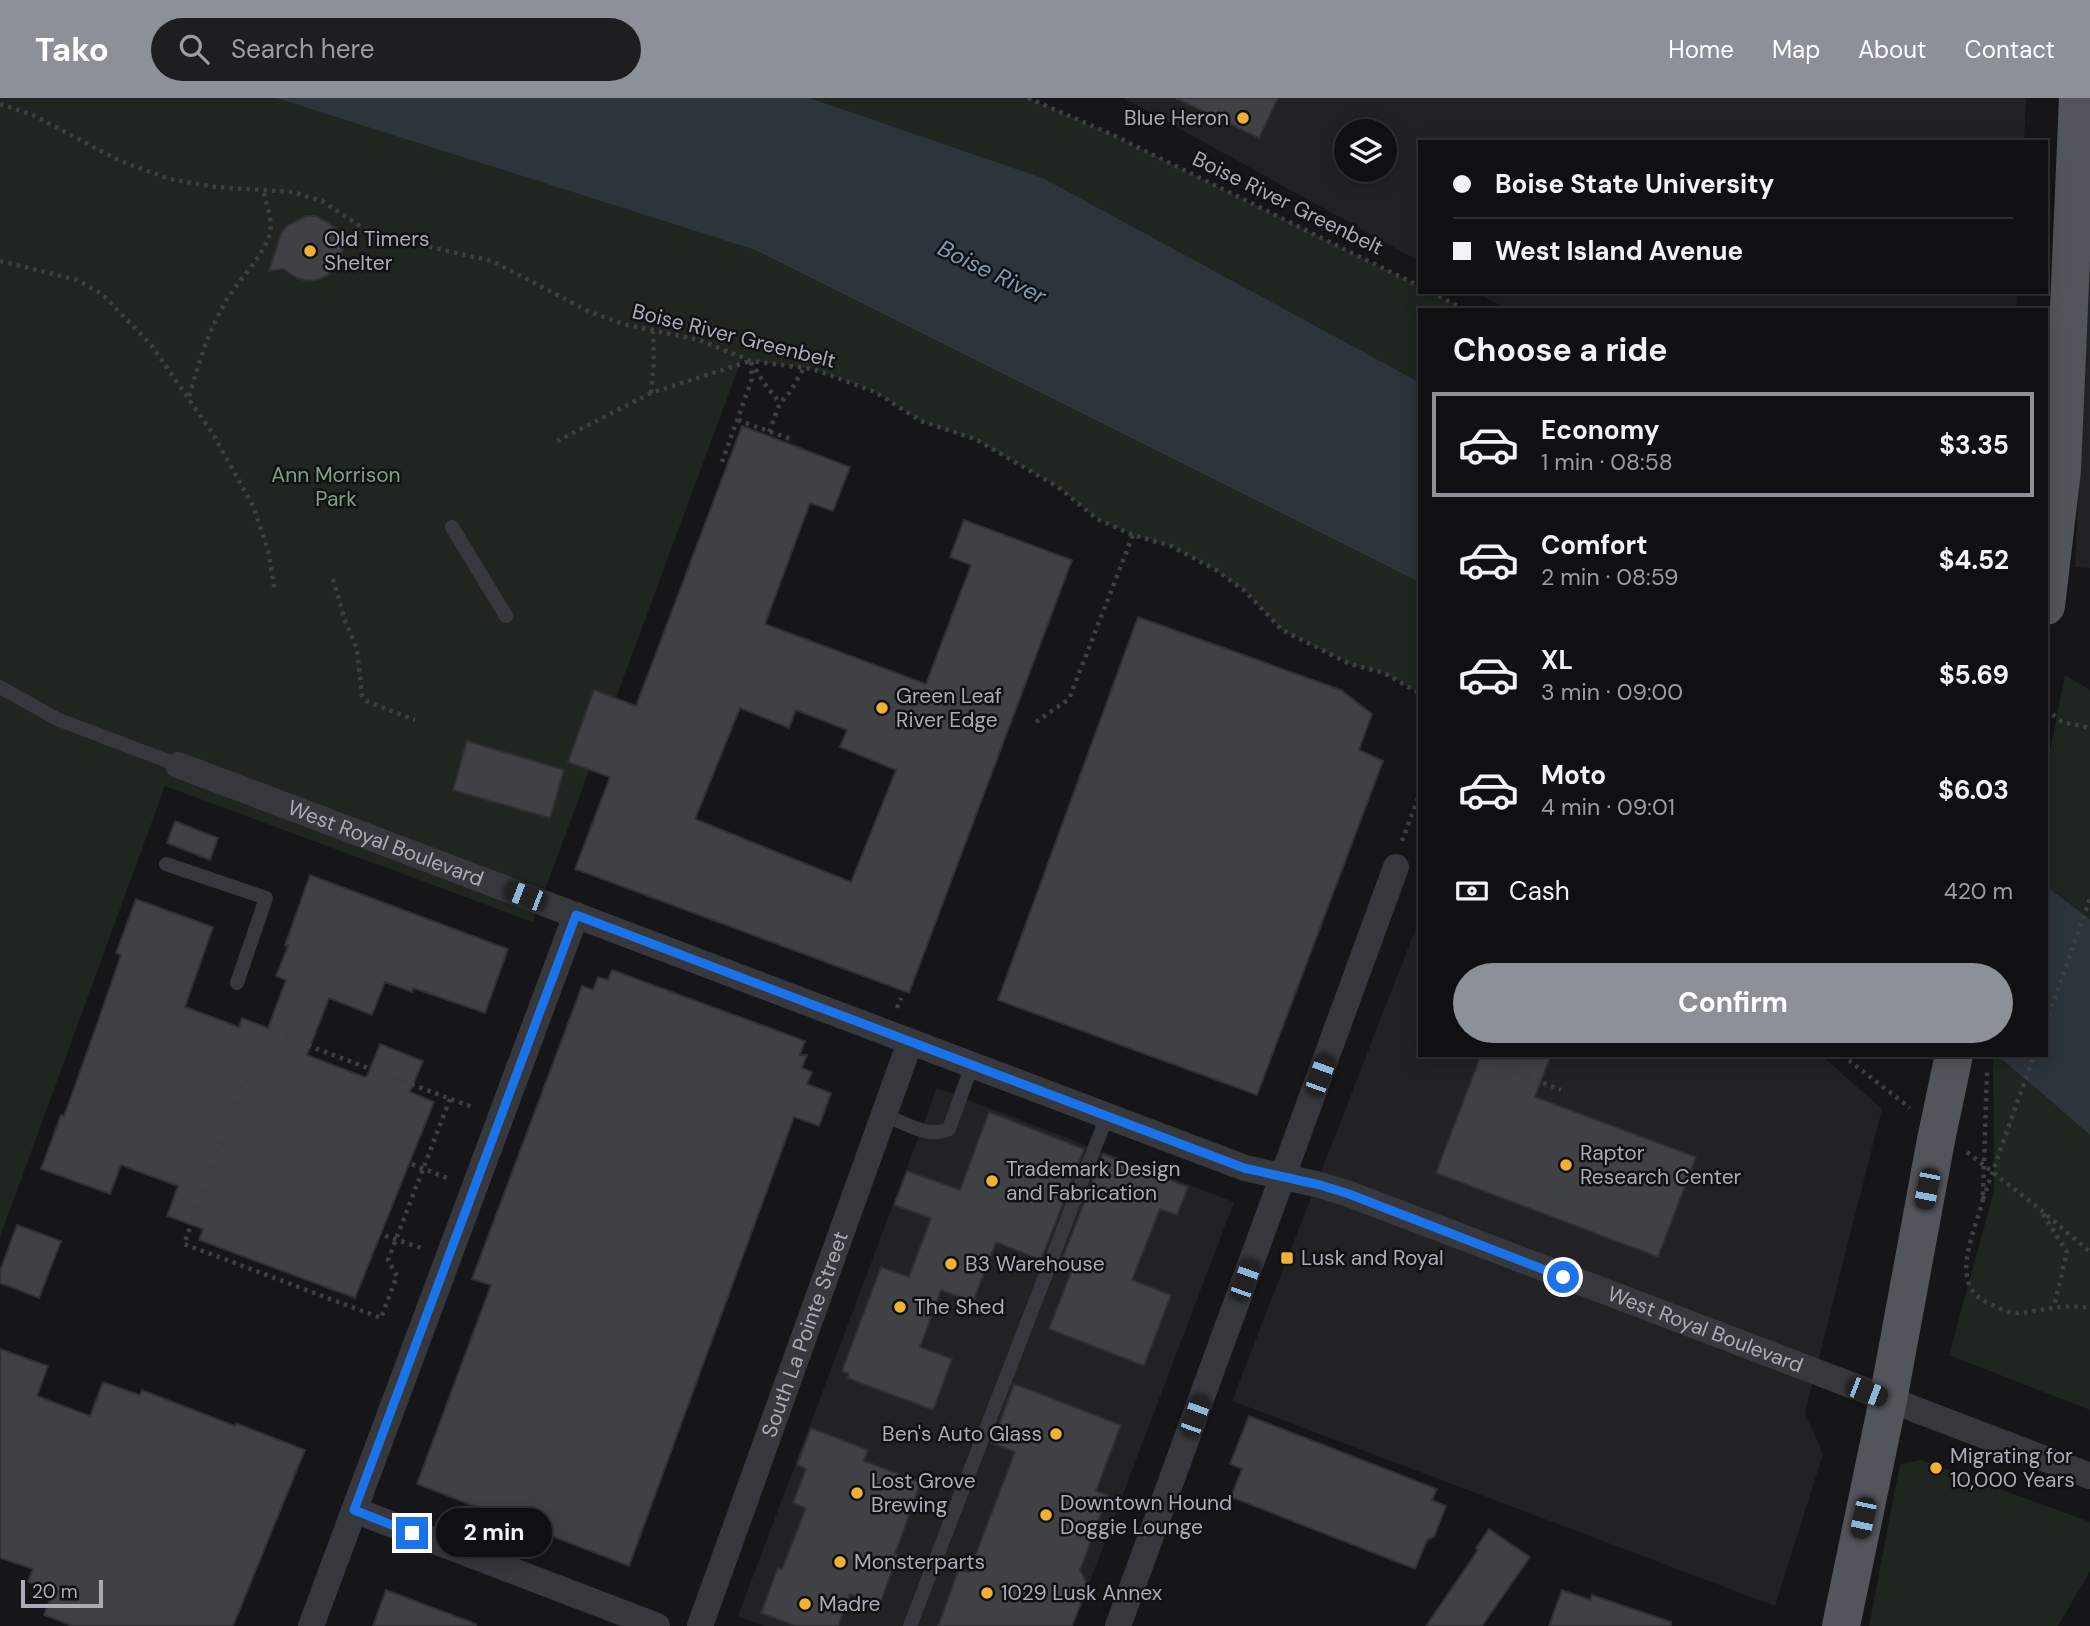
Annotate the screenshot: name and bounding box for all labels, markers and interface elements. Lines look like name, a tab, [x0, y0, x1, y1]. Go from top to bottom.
search box	[151, 18, 641, 81]
text: Tako	[35, 28, 109, 71]
icon: search	[175, 30, 213, 68]
text: Search here	[231, 32, 374, 66]
text: Home	[1668, 34, 1734, 65]
text: Map	[1772, 34, 1820, 65]
text: About	[1858, 34, 1927, 65]
text: Contact	[1965, 34, 2055, 65]
place label: Blue Heron	[1124, 104, 1229, 132]
marker: Blue Heron	[1235, 110, 1251, 126]
map controls	[1334, 119, 1397, 182]
button: layers	[1334, 119, 1397, 182]
street label: Boise River Greenbelt	[1188, 145, 1388, 261]
text: Boise State University	[1495, 167, 1774, 201]
place label: Old Timers Shelter	[324, 225, 429, 277]
water label: Boise River	[933, 233, 1052, 312]
text: West Island Avenue	[1495, 234, 1743, 268]
marker: Old Timers Shelter	[302, 243, 318, 259]
street label: Boise River Greenbelt	[629, 297, 839, 375]
text: Choose a ride	[1453, 329, 1668, 371]
icon: car	[1457, 413, 1520, 476]
text: Economy	[1541, 413, 1659, 447]
text: $3.35	[1939, 428, 2009, 462]
text: 1 min · 08:58	[1541, 447, 1673, 477]
park label: Ann Morrison Park	[271, 461, 401, 513]
icon: car	[1457, 528, 1520, 591]
text: Comfort	[1541, 528, 1647, 562]
text: $4.52	[1939, 543, 2009, 577]
text: 2 min · 08:59	[1541, 562, 1679, 592]
icon: car	[1457, 643, 1520, 706]
text: XL	[1541, 643, 1573, 677]
text: $5.69	[1939, 658, 2009, 692]
text: 3 min · 09:00	[1541, 677, 1683, 707]
place label: Green Leaf River Edge	[896, 682, 1002, 734]
marker: Green Leaf River Edge	[874, 700, 890, 716]
icon: car	[1457, 758, 1520, 821]
text: Moto	[1541, 758, 1606, 792]
text: $6.03	[1938, 773, 2009, 807]
text: 4 min · 09:01	[1541, 792, 1675, 822]
street label: West Royal Boulevard	[284, 794, 488, 893]
icon: cash	[1453, 872, 1491, 910]
text: Cash	[1509, 874, 1570, 908]
text: 420 m	[1944, 876, 2013, 906]
car	[502, 879, 549, 913]
button: Confirm	[1453, 963, 2013, 1043]
car	[1303, 1052, 1338, 1098]
place label: Raptor Research Center	[1580, 1139, 1742, 1191]
place label: Trademark Design and Fabrication	[1006, 1155, 1181, 1207]
marker: Raptor Research Center	[1558, 1157, 1574, 1173]
car	[1913, 1166, 1942, 1212]
marker: Trademark Design and Fabrication	[984, 1173, 1000, 1189]
street label: South La Pointe Street	[755, 1228, 855, 1441]
place label: Lusk and Royal	[1301, 1244, 1444, 1272]
place label: B3 Warehouse	[965, 1250, 1105, 1278]
marker: Lusk and Royal	[1279, 1250, 1295, 1266]
marker: B3 Warehouse	[943, 1256, 959, 1272]
car	[1228, 1257, 1263, 1303]
route start	[1547, 1261, 1579, 1293]
street label: West Royal Boulevard	[1603, 1280, 1807, 1380]
place label: The Shed	[914, 1293, 1005, 1321]
marker: The Shed	[892, 1299, 908, 1315]
car	[1844, 1375, 1891, 1409]
car	[1178, 1393, 1213, 1439]
place label: Ben's Auto Glass	[882, 1420, 1042, 1448]
marker: Ben's Auto Glass	[1048, 1426, 1064, 1442]
place label: Migrating for 10,000 Years	[1950, 1442, 2075, 1494]
marker: Migrating for 10,000 Years	[1928, 1460, 1944, 1476]
place label: Lost Grove Brewing	[871, 1467, 976, 1519]
marker: Lost Grove Brewing	[849, 1485, 865, 1501]
place label: Downtown Hound Doggie Lounge	[1060, 1489, 1232, 1541]
car	[1849, 1495, 1878, 1541]
marker: Downtown Hound Doggie Lounge	[1038, 1507, 1054, 1523]
callout: 2 min	[436, 1508, 552, 1558]
route end	[396, 1517, 428, 1549]
text: 2 min	[464, 1517, 524, 1547]
place label: Monsterparts	[854, 1548, 985, 1576]
marker: Monsterparts	[832, 1554, 848, 1570]
scale bar	[21, 1577, 103, 1609]
text: 20 m	[32, 1579, 78, 1604]
place label: 1029 Lusk Annex	[1001, 1579, 1162, 1607]
marker: 1029 Lusk Annex	[979, 1585, 995, 1601]
place label: Madre	[819, 1590, 881, 1618]
marker: Madre	[797, 1596, 813, 1612]

